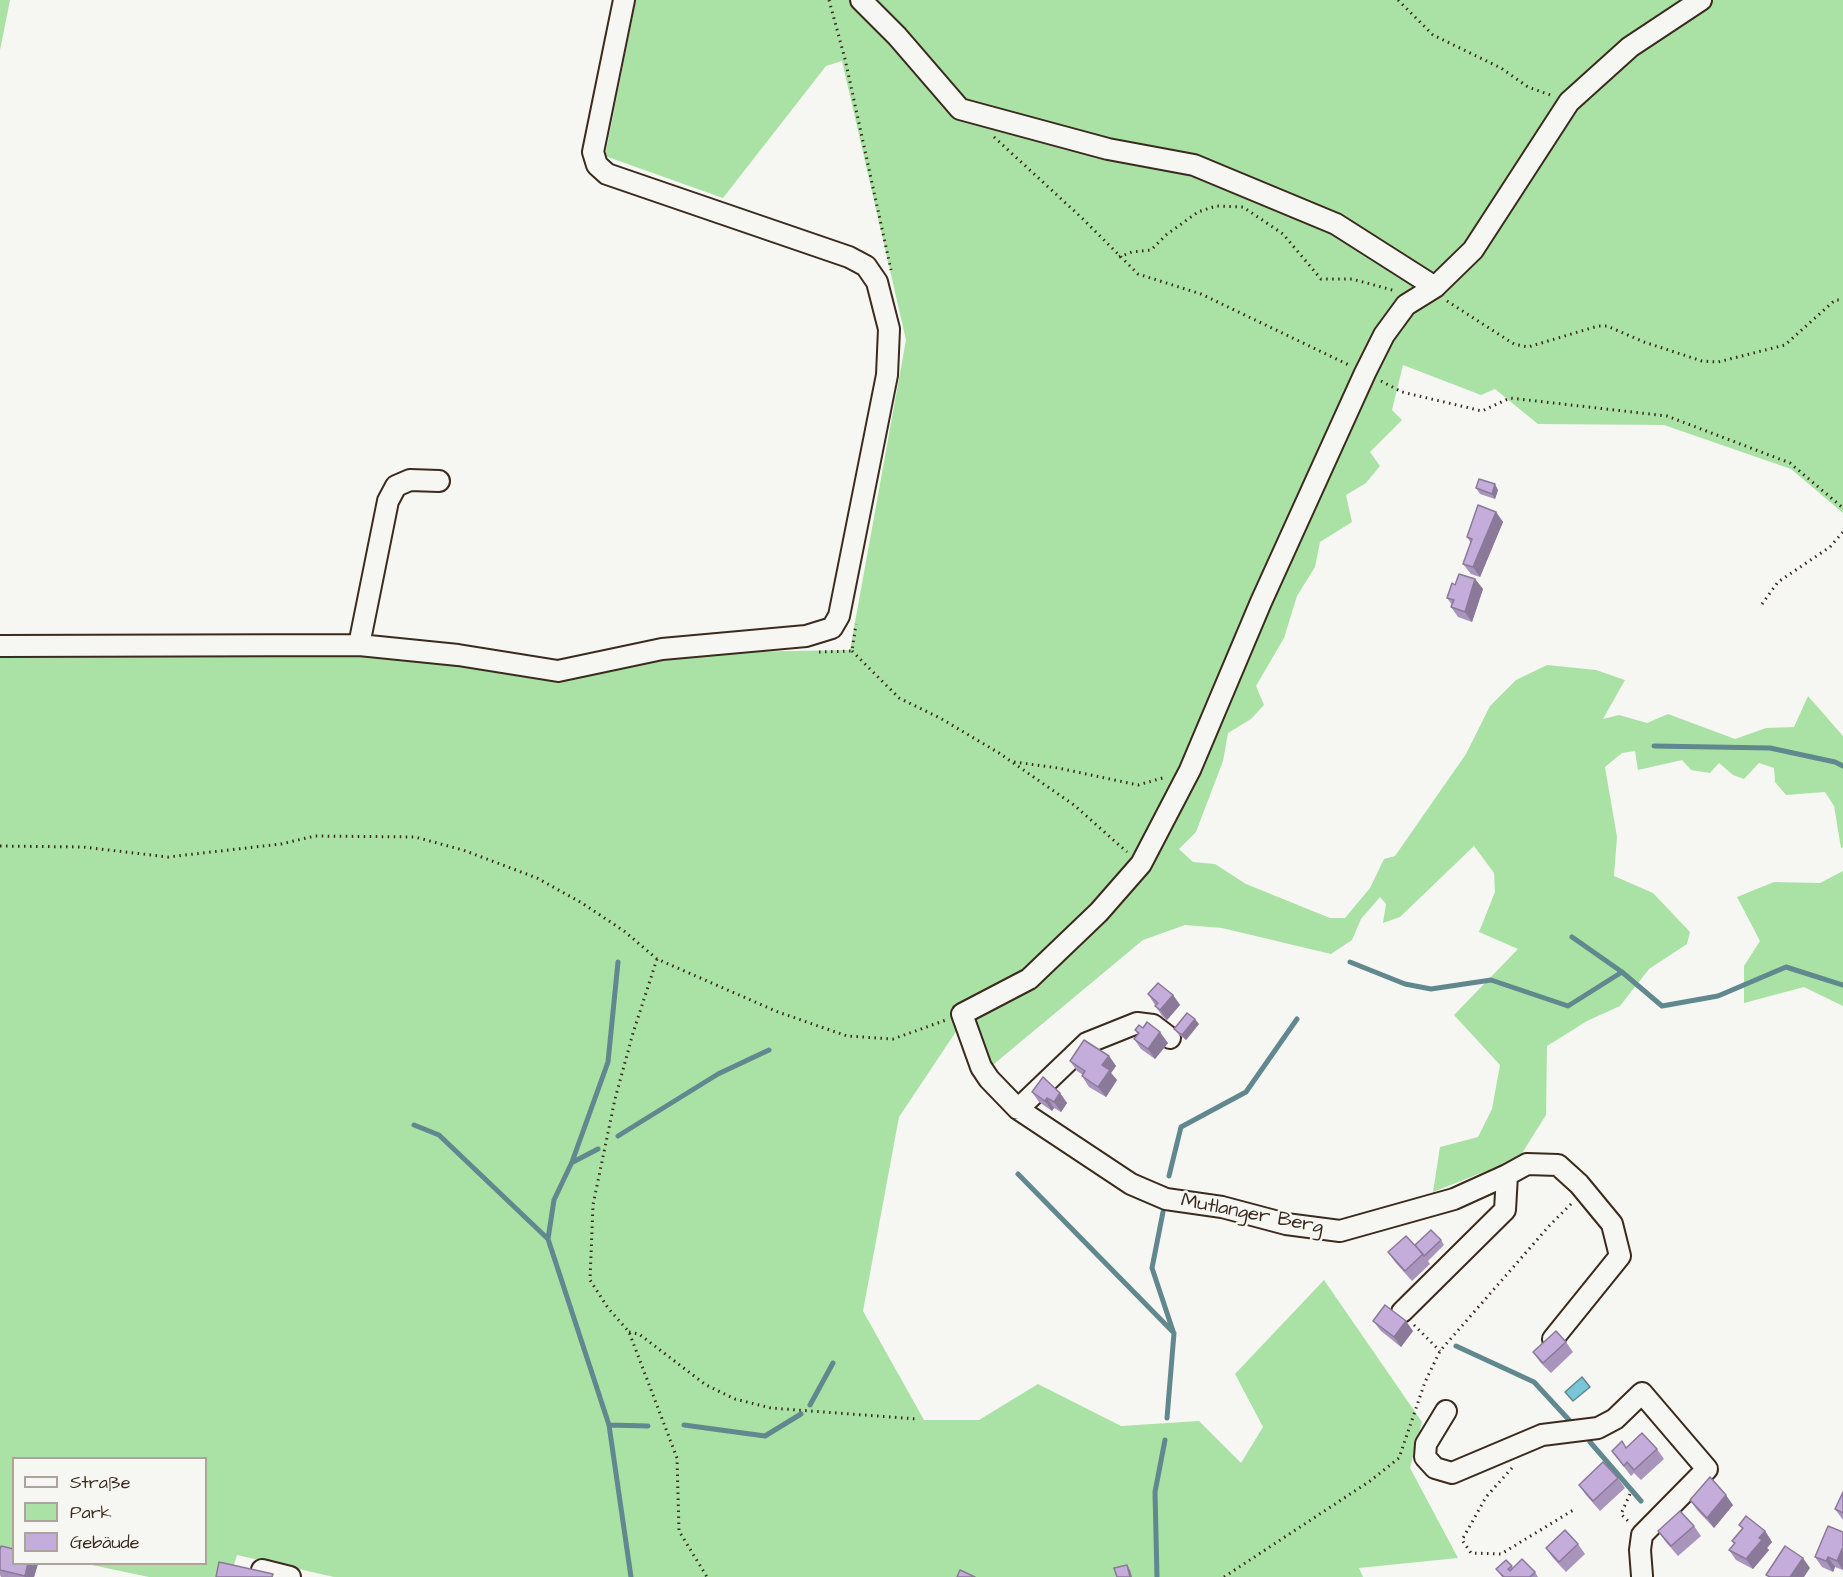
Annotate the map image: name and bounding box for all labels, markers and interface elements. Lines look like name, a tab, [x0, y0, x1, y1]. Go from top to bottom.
street label: Mutlanger Berg	[1179, 1189, 1325, 1241]
legend	[12, 1457, 207, 1565]
text: Straße	[70, 1470, 130, 1495]
text: Park	[70, 1500, 112, 1525]
text: Gebäude	[70, 1530, 140, 1555]

